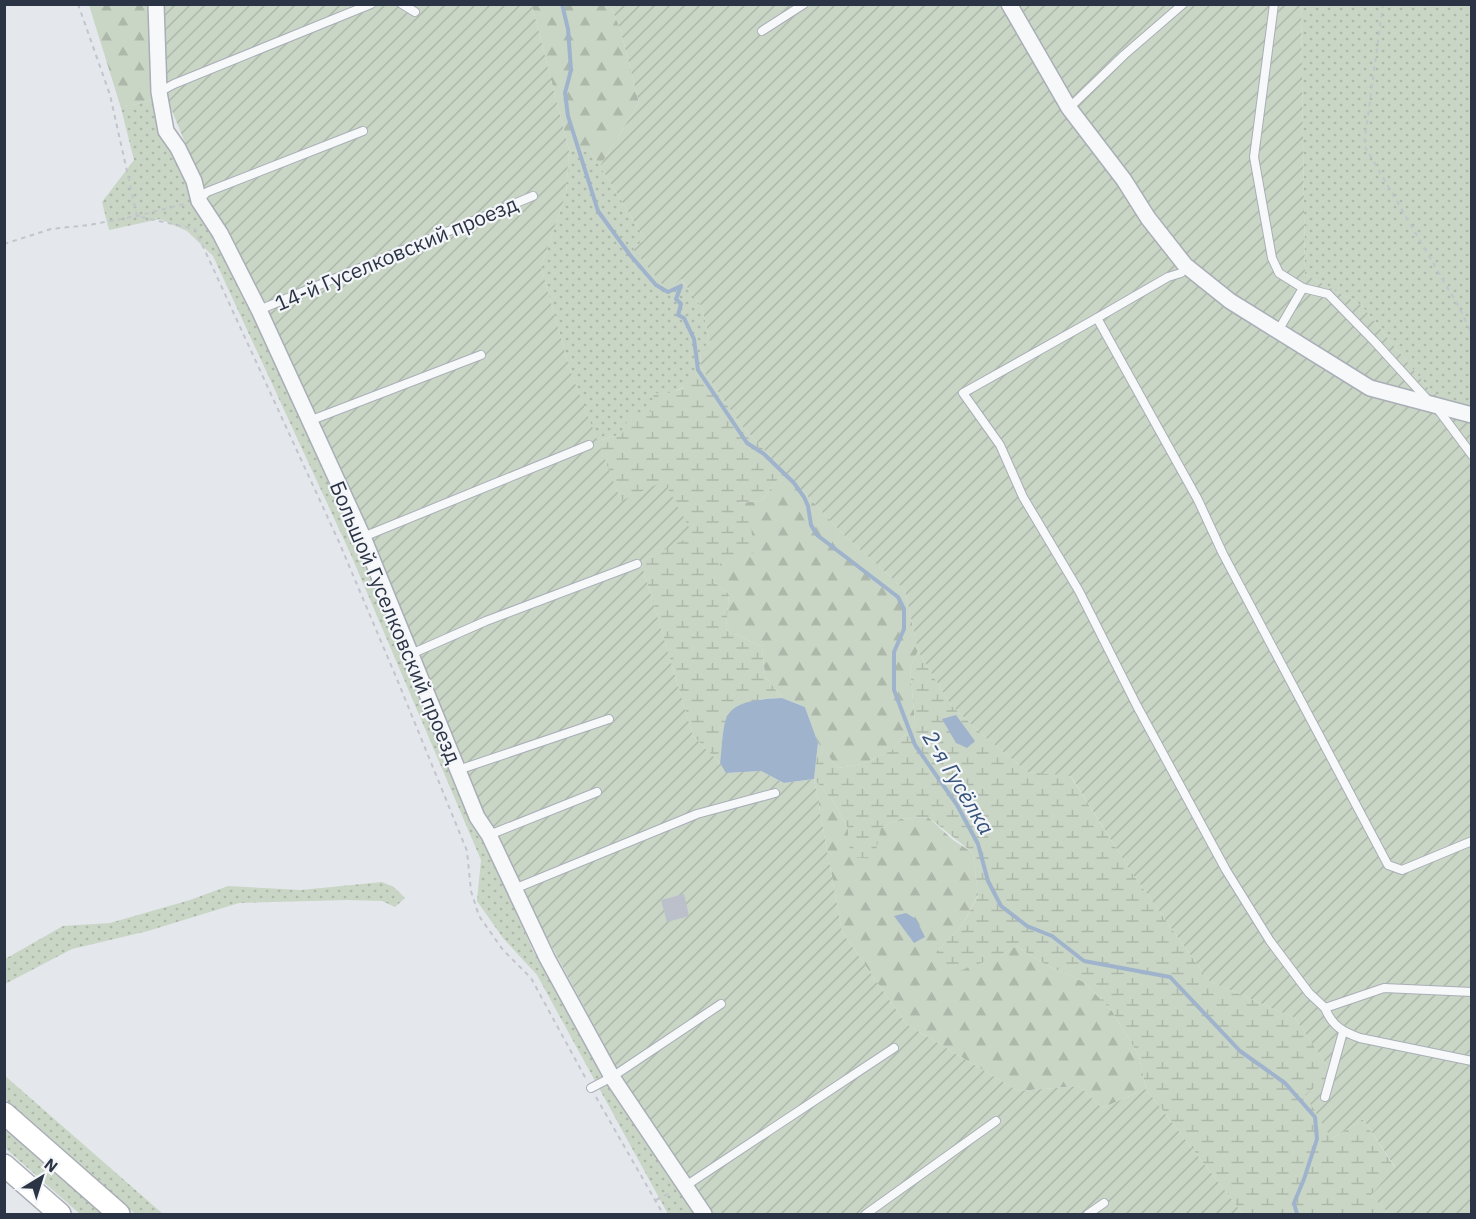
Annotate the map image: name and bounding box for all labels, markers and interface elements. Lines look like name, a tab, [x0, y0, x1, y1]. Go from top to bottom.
street label: 14-й Гуселковский проезд	[270, 189, 522, 317]
street label: Большой Гуселковский проезд	[324, 476, 468, 768]
water label: 2-я Гусёлка	[916, 724, 1002, 840]
north arrow	[12, 1147, 72, 1207]
text: N	[41, 1154, 62, 1177]

